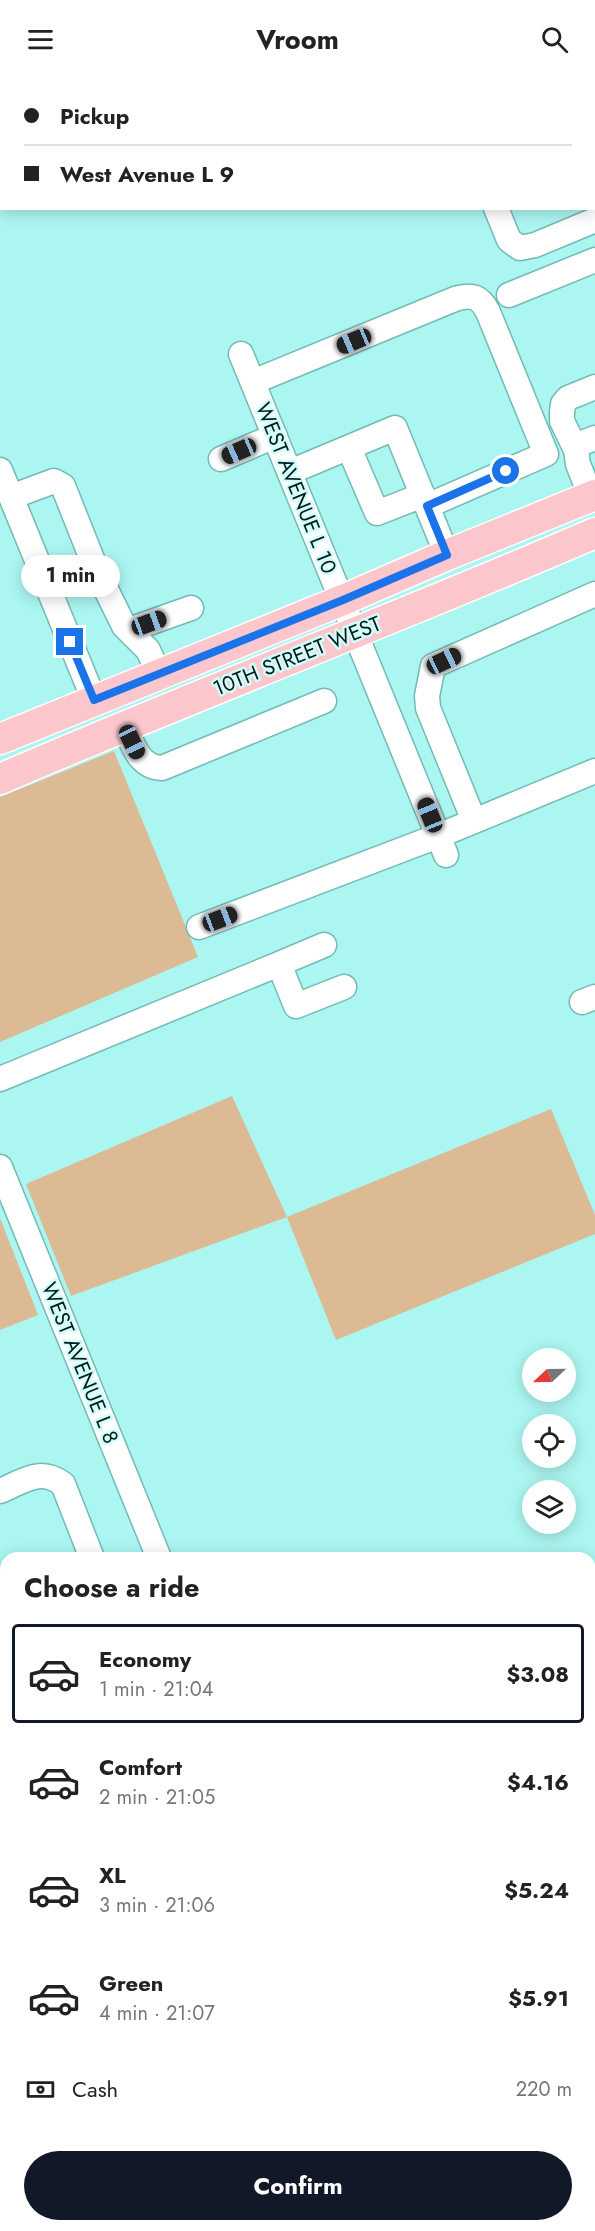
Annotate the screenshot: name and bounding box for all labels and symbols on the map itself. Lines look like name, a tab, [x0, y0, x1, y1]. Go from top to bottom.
car	[334, 326, 374, 356]
street label: WEST AVENUE L 10	[248, 398, 344, 578]
car	[219, 435, 259, 467]
route start	[492, 457, 519, 484]
callout: 1 min	[20, 555, 119, 597]
car	[129, 608, 169, 638]
street label: 10TH STREET WEST	[208, 608, 386, 703]
route end	[56, 628, 83, 655]
car	[424, 645, 464, 677]
car	[116, 722, 148, 762]
car	[415, 795, 445, 835]
car	[200, 904, 240, 934]
street label: WEST AVENUE L 8	[34, 1278, 126, 1448]
north arrow	[522, 1348, 576, 1402]

